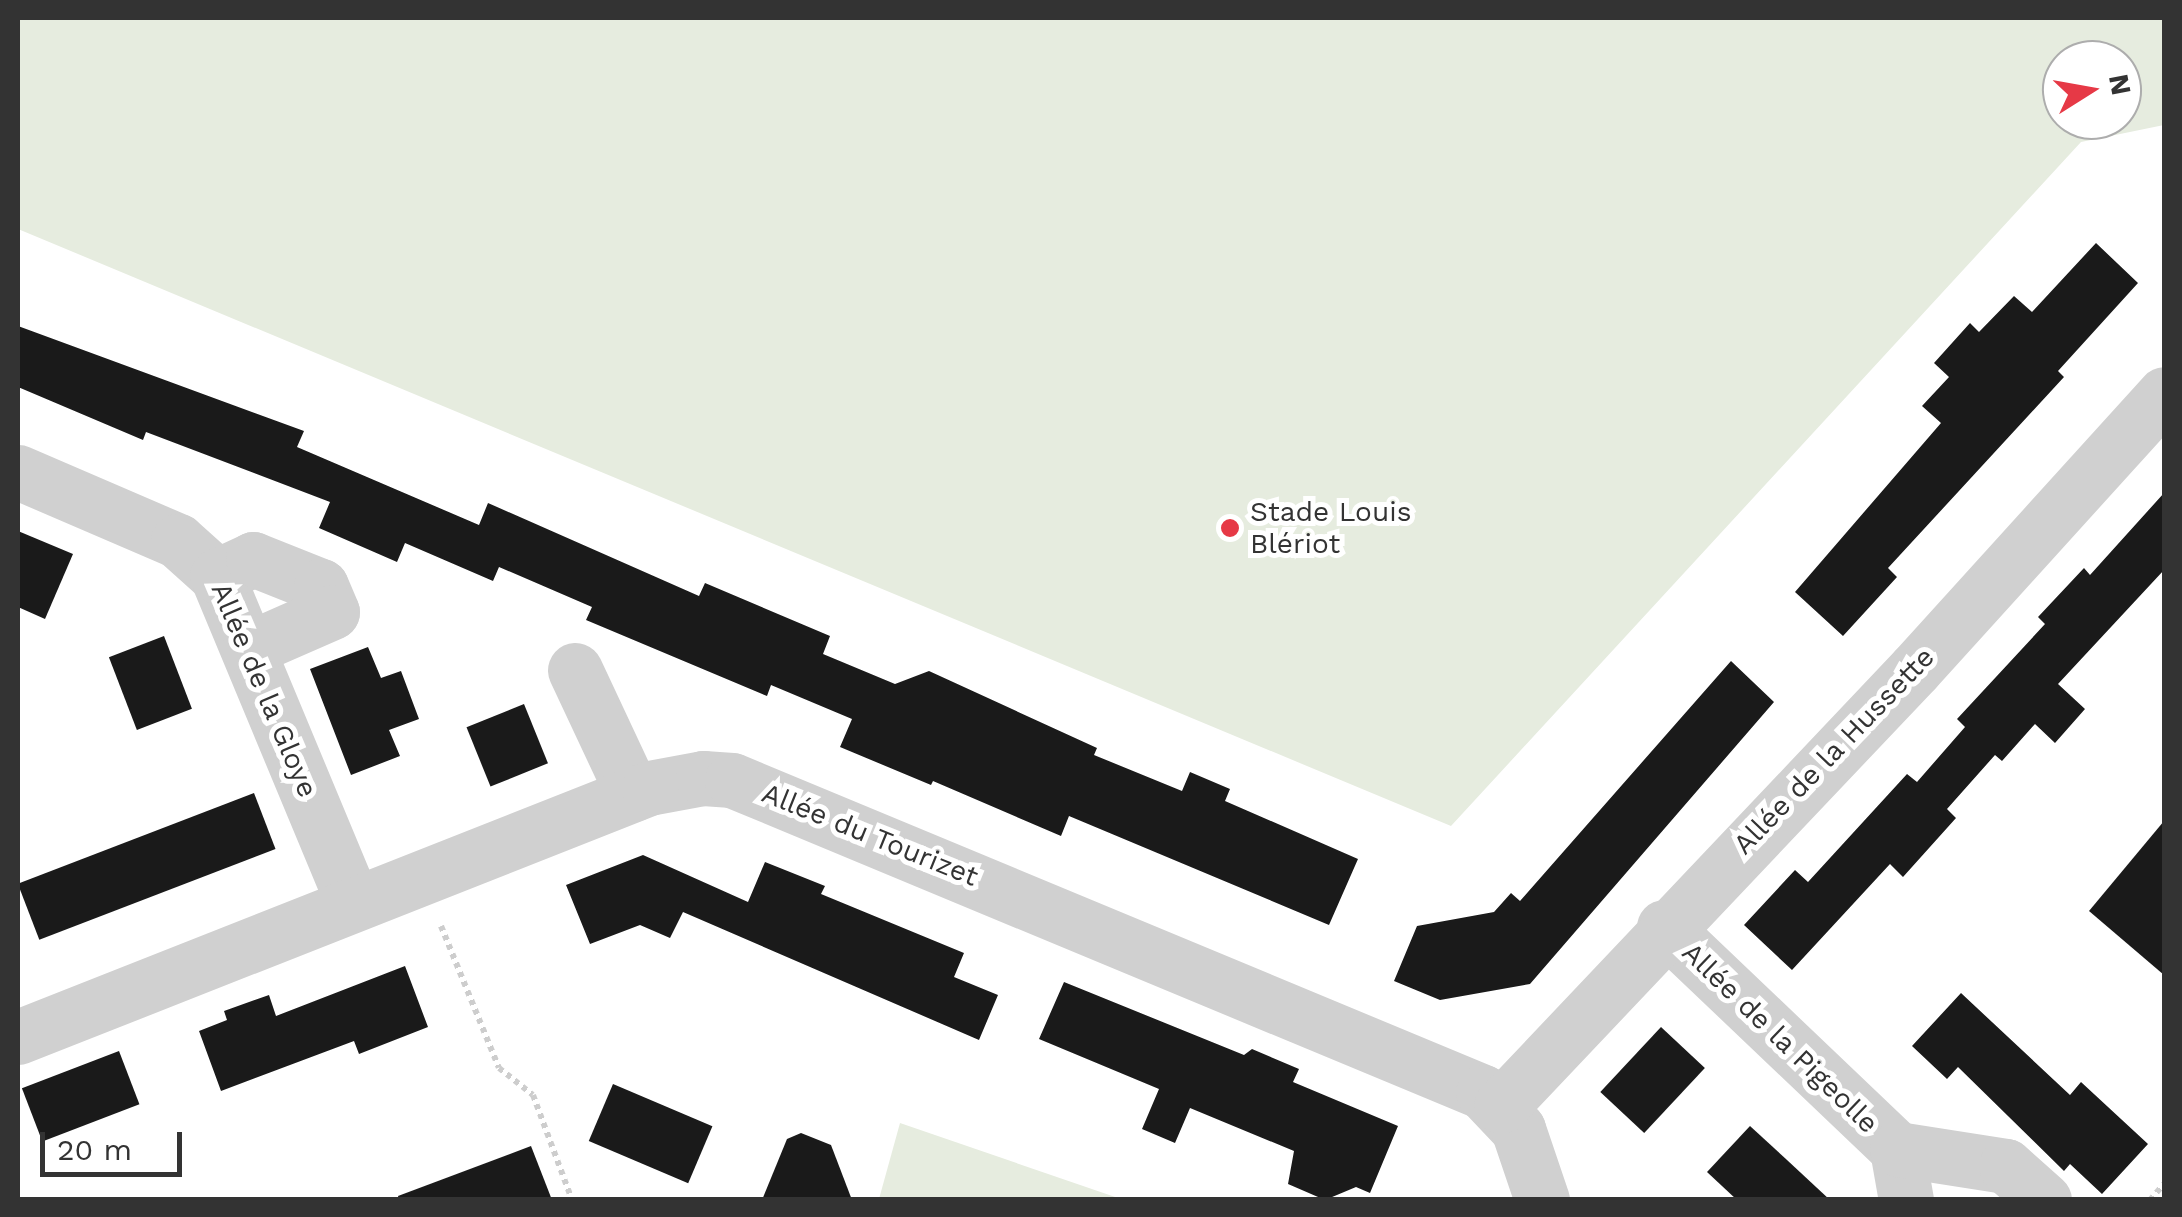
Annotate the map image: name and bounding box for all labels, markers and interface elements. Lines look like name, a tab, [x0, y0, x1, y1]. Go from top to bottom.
north arrow	[2042, 40, 2142, 140]
text: N	[2102, 71, 2138, 98]
place label: Stade Louis Blériot	[1250, 495, 1411, 561]
marker: Stade Louis Blériot	[1219, 517, 1241, 539]
street label: Allée de la Gloye	[203, 577, 325, 803]
street label: Allée de la Hussette	[1726, 640, 1942, 862]
street label: Allée du Tourizet	[757, 776, 983, 894]
street label: Allée de la Pigeolle	[1675, 935, 1885, 1141]
scale bar	[45, 1112, 188, 1174]
text: 20 m	[57, 1132, 132, 1167]

